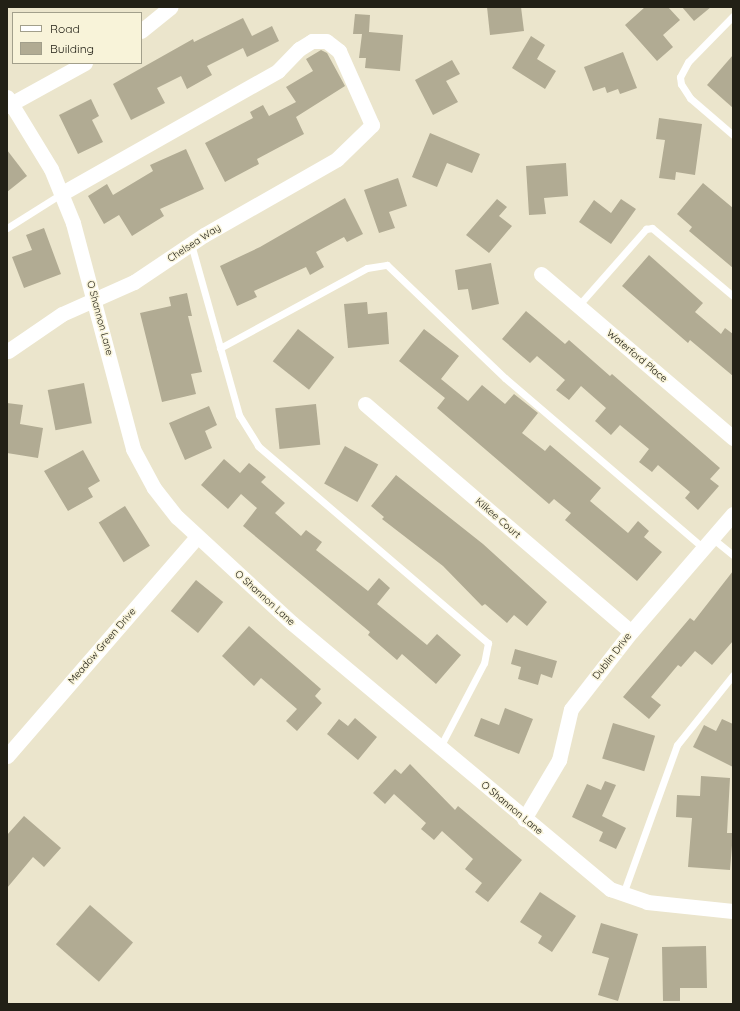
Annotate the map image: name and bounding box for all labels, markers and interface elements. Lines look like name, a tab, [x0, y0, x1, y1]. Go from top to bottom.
legend	[12, 12, 142, 64]
text: Road	[50, 21, 80, 36]
text: Building	[50, 41, 94, 56]
street label: Chelsea Way	[165, 221, 223, 265]
street label: O Shannon Lane	[84, 279, 116, 357]
street label: Waterford Place	[604, 327, 670, 385]
street label: Kilkee Court	[473, 495, 523, 541]
street label: O Shannon Lane	[232, 568, 298, 628]
street label: Meadow Green Drive	[66, 606, 138, 686]
street label: Dublin Drive	[590, 630, 634, 682]
street label: O Shannon Lane	[479, 779, 545, 837]

